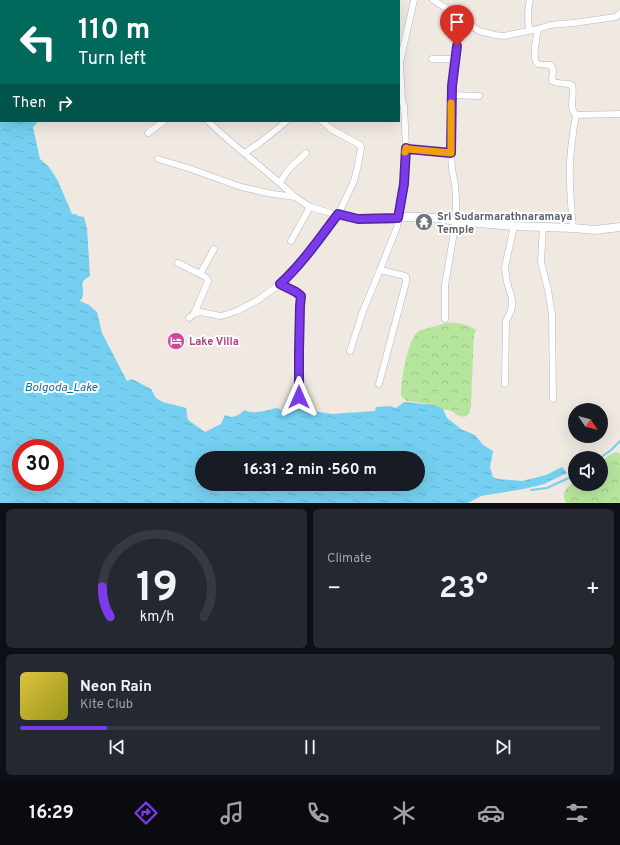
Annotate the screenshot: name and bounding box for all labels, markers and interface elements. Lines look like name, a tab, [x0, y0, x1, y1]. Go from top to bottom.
pin	[440, 5, 474, 46]
icon: arrive	[446, 11, 468, 33]
text: 110 m	[78, 13, 150, 49]
icon: left	[12, 16, 64, 68]
text: Turn left	[78, 48, 146, 71]
icon: right	[54, 92, 76, 114]
text: Then	[12, 94, 46, 113]
place label: Sri Sudarmarathnaramaya Temple	[437, 210, 572, 237]
temple icon: Sri Sudarmarathnaramaya Temple	[414, 212, 434, 232]
hotel icon: Lake Villa	[166, 331, 186, 351]
place label: Lake Villa	[189, 335, 239, 349]
position arrow	[278, 376, 320, 418]
water label: Bolgoda_Lake	[24, 380, 98, 396]
north arrow	[568, 403, 608, 443]
map controls	[568, 403, 608, 491]
speed limit sign: 30	[12, 439, 64, 491]
button: sound	[568, 451, 608, 491]
text: 16:31 · 2 min · 560 m	[243, 461, 377, 480]
text: Climate	[327, 551, 372, 567]
text: 19	[135, 562, 178, 615]
text: 23°	[439, 571, 488, 608]
text: −	[327, 576, 341, 603]
text: +	[586, 576, 600, 603]
text: km/h	[139, 607, 174, 625]
text: Neon Rain	[80, 678, 152, 697]
text: Kite Club	[80, 697, 133, 713]
icon: previous	[106, 736, 128, 758]
icon: pause	[299, 736, 321, 758]
icon: next	[492, 736, 514, 758]
icon: directions	[132, 799, 160, 827]
icon: music	[218, 799, 246, 827]
icon: phone	[304, 799, 332, 827]
icon: climate	[390, 799, 418, 827]
icon: car	[477, 799, 505, 827]
icon: filters	[563, 799, 591, 827]
text: 16:29	[29, 802, 74, 825]

